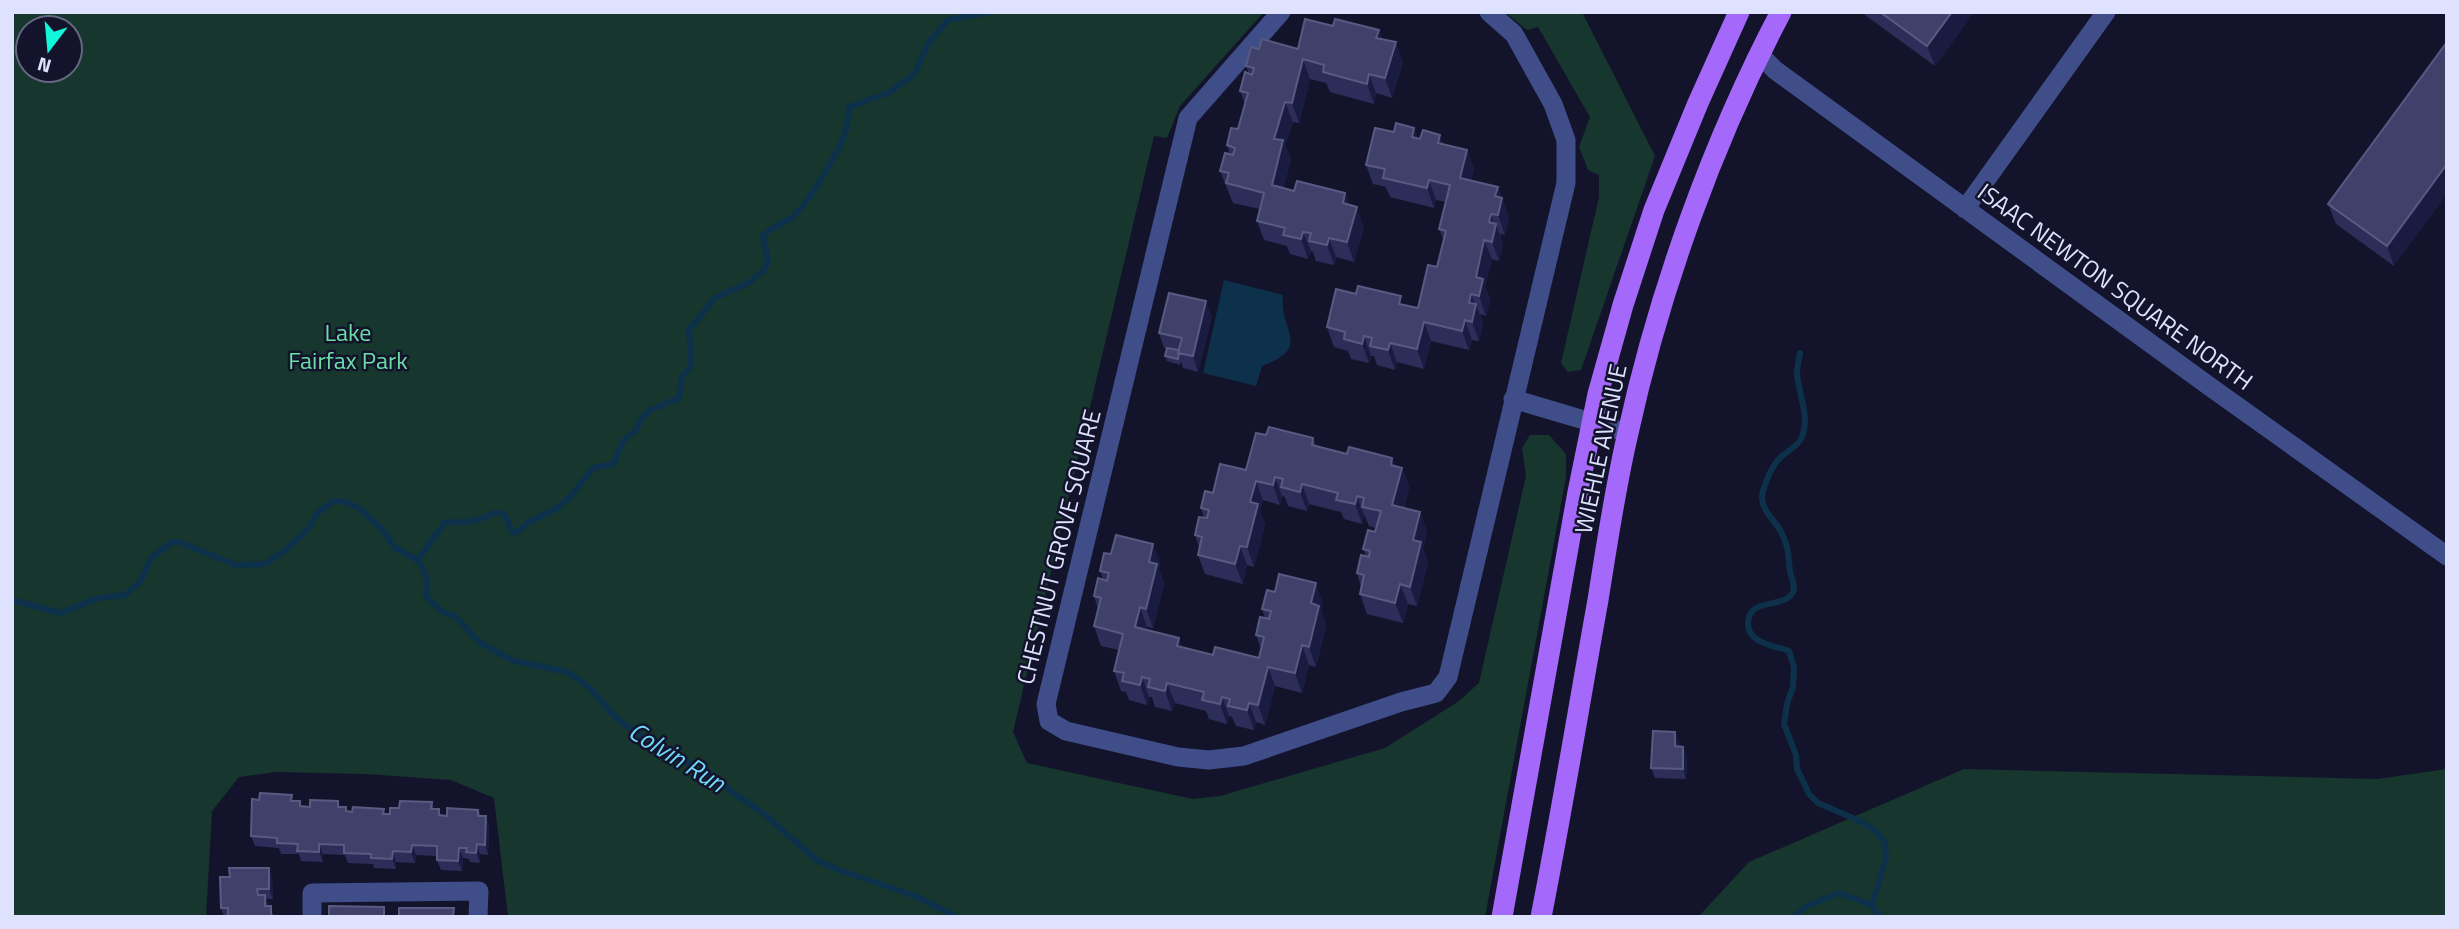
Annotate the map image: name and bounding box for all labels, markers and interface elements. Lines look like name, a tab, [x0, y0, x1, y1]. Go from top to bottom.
north arrow	[14, 14, 84, 84]
text: N	[34, 50, 55, 82]
street label: ISAAC NEWTON SQUARE NORTH	[1970, 174, 2261, 399]
park label: Lake Fairfax Park	[288, 314, 408, 378]
street label: WIEHLE AVENUE	[1564, 361, 1636, 537]
street label: CHESTNUT GROVE SQUARE	[1006, 406, 1110, 688]
water label: Colvin Run	[621, 712, 734, 802]

